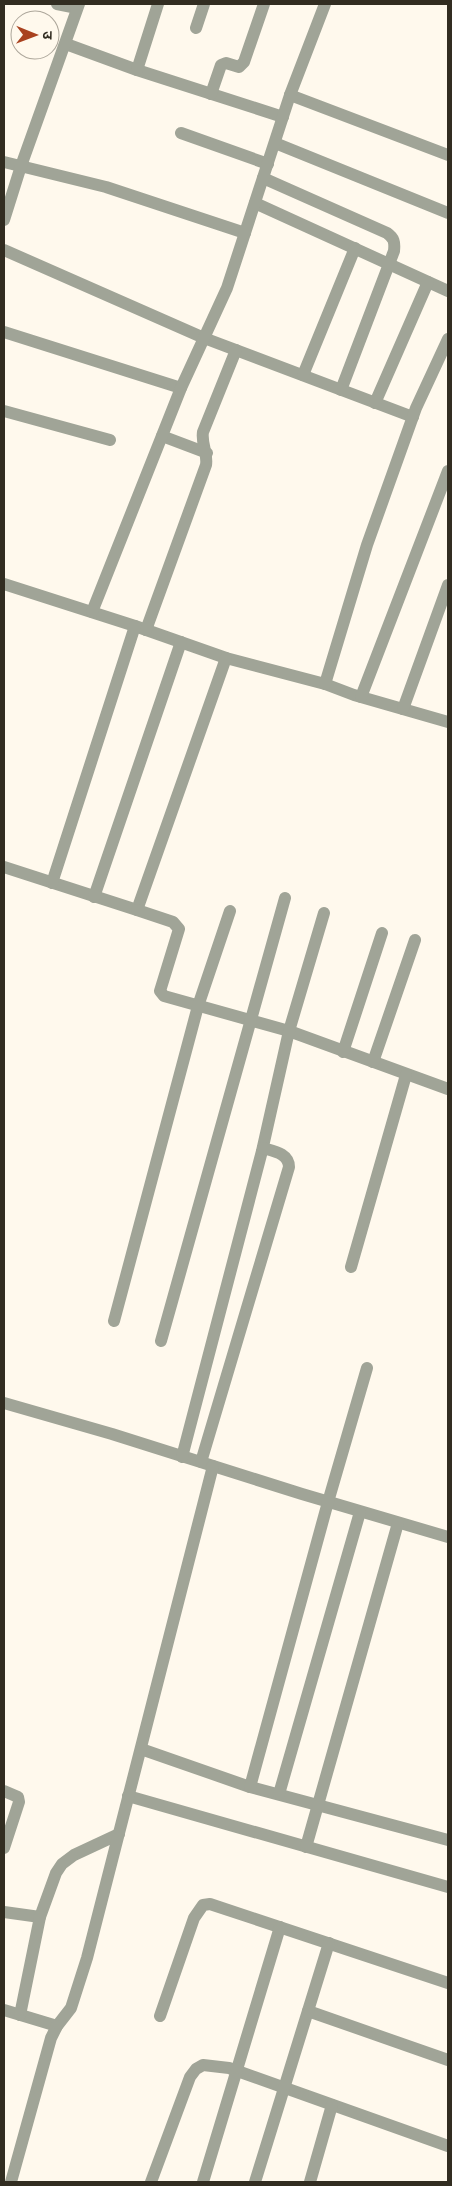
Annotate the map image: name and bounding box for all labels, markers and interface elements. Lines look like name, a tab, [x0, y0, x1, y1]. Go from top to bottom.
north arrow	[10, 10, 60, 60]
text: उ	[39, 31, 58, 40]

